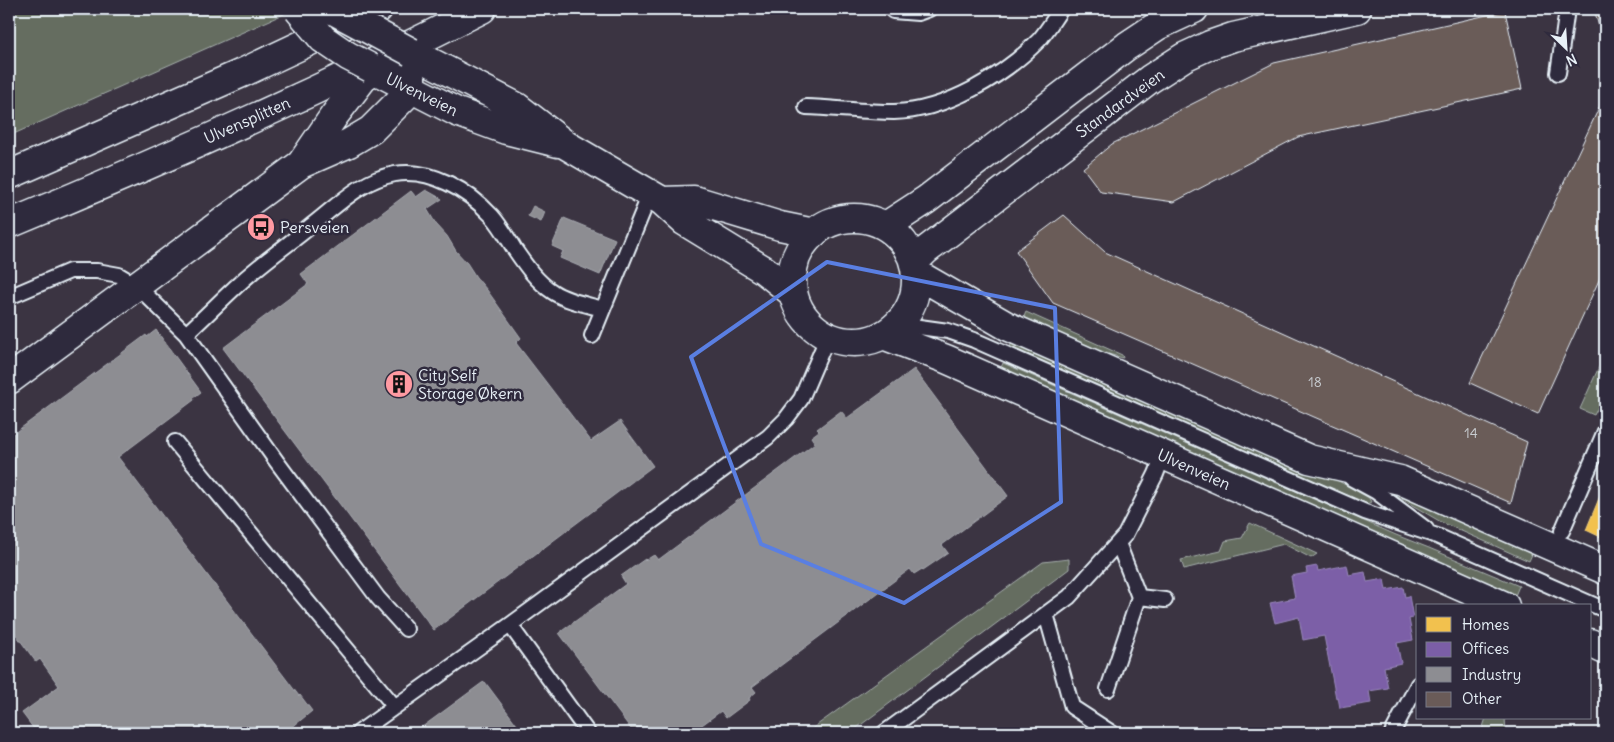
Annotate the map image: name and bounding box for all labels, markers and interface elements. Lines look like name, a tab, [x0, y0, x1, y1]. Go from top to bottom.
north arrow	[1542, 22, 1592, 72]
text: N	[1563, 50, 1580, 70]
street label: Standardveien	[1072, 64, 1168, 142]
street label: Ulvenveien	[383, 68, 461, 120]
street label: Ulvensplitten	[201, 92, 293, 148]
bus stop icon: Persveien	[246, 212, 276, 242]
place label: Persveien	[280, 217, 349, 237]
place label: City Self Storage Økern	[418, 365, 522, 403]
building icon: City Self Storage Økern	[384, 369, 414, 399]
house number: 18	[1308, 373, 1322, 391]
house number: 14	[1464, 424, 1478, 442]
street label: Ulvenveien	[1154, 444, 1234, 494]
legend	[1416, 604, 1592, 720]
text: Homes	[1462, 615, 1509, 634]
text: Offices	[1462, 639, 1509, 658]
text: Industry	[1462, 665, 1521, 684]
text: Other	[1462, 689, 1502, 708]

